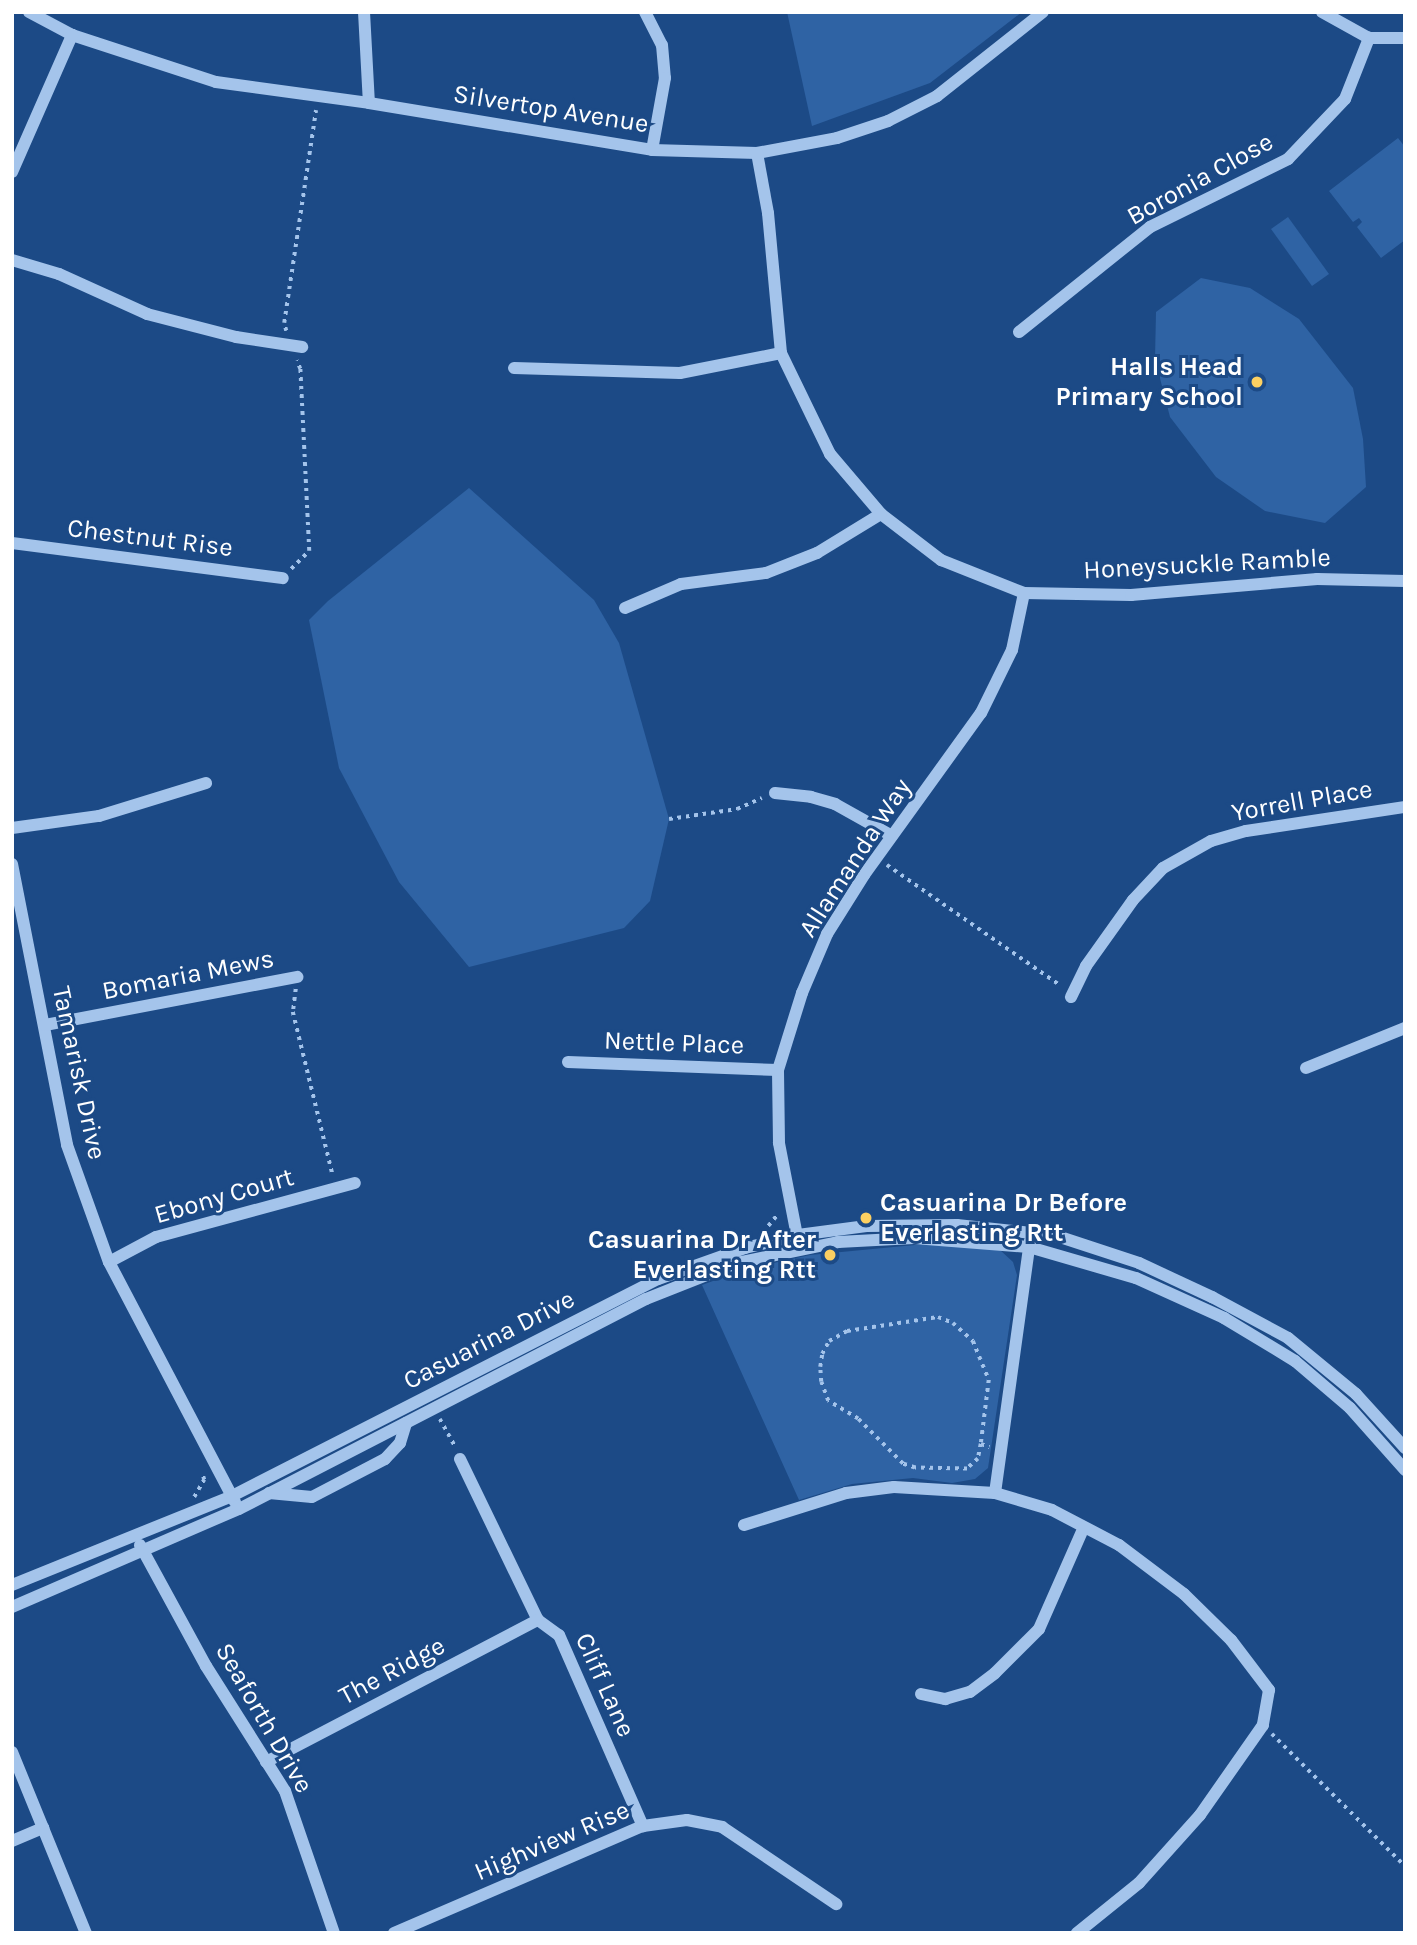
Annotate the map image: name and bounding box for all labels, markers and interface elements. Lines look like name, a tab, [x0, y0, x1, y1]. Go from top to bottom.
street label: Silvertop Avenue	[451, 78, 651, 140]
street label: Boronia Close	[1121, 126, 1279, 232]
place label: Halls Head Primary School	[1056, 351, 1243, 412]
marker: Halls Head Primary School	[1249, 374, 1265, 390]
street label: Chestnut Rise	[65, 512, 235, 564]
street label: Honeysuckle Ramble	[1083, 542, 1331, 586]
street label: Allamanda Way	[792, 773, 918, 943]
street label: Yorrell Place	[1229, 773, 1375, 829]
street label: Bomaria Mews	[99, 943, 277, 1007]
street label: Tamarisk Drive	[45, 984, 113, 1162]
street label: Nettle Place	[603, 1025, 745, 1061]
street label: Ebony Court	[151, 1161, 297, 1231]
place label: Casuarina Dr Before Everlasting Rtt	[880, 1187, 1127, 1248]
marker: Casuarina Dr Before Everlasting Rtt	[858, 1210, 874, 1226]
place label: Casuarina Dr After Everlasting Rtt	[588, 1224, 816, 1286]
marker: Casuarina Dr After Everlasting Rtt	[822, 1247, 838, 1263]
street label: Casuarina Drive	[398, 1283, 580, 1397]
street label: Cliff Lane	[568, 1628, 642, 1742]
street label: The Ridge	[334, 1630, 450, 1712]
street label: Seaforth Drive	[208, 1637, 320, 1799]
street label: Highview Rise	[470, 1794, 634, 1888]

